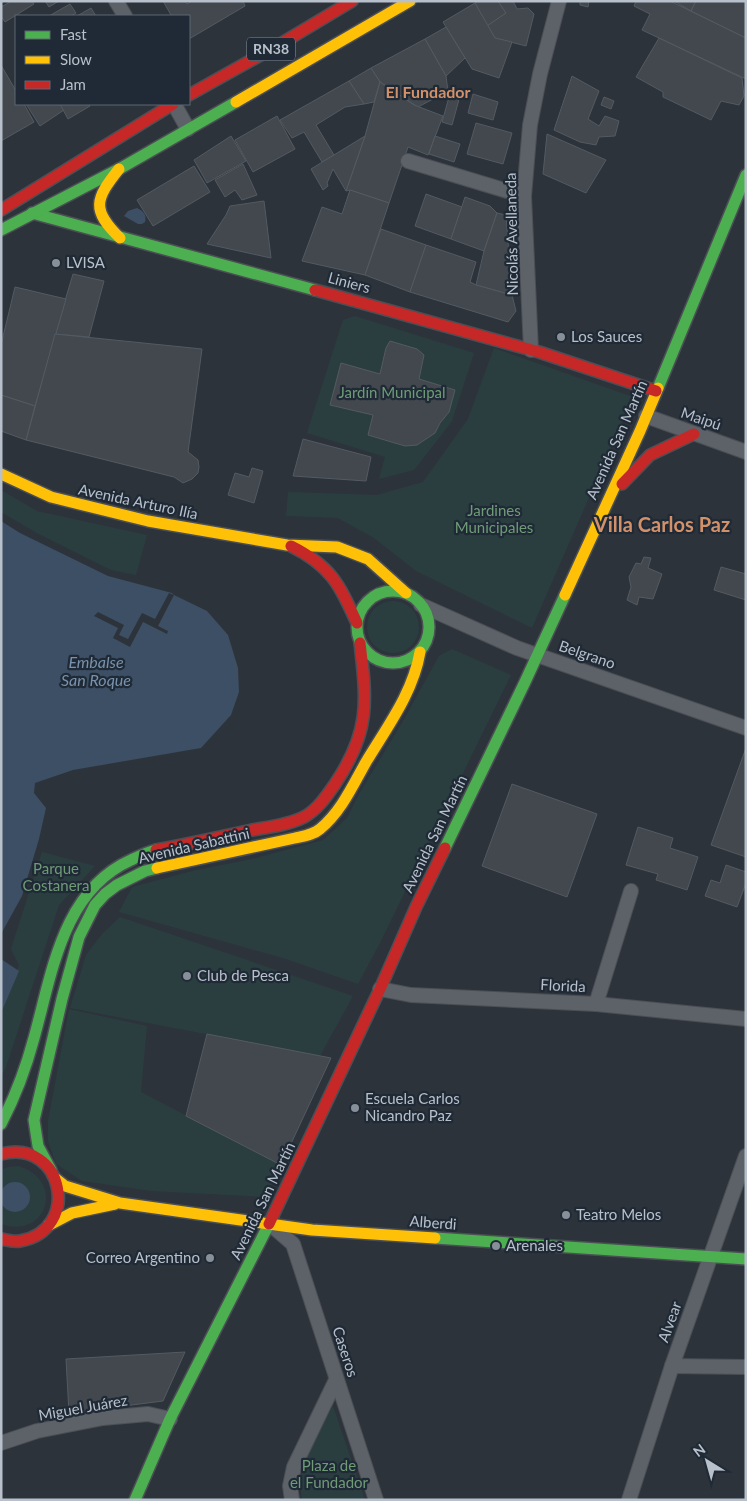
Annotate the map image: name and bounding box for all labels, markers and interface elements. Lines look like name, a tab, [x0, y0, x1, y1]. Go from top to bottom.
legend	[15, 15, 190, 105]
text: Fast	[60, 25, 87, 43]
road number: RN38	[247, 38, 295, 61]
text: Slow	[60, 50, 92, 68]
text: Jam	[60, 75, 86, 93]
district label: El Fundador	[385, 82, 471, 101]
street label: Nicolás Avellaneda	[501, 172, 521, 296]
place label: LVISA	[66, 253, 106, 271]
marker: LVISA	[50, 257, 62, 269]
street label: Liniers	[326, 268, 372, 296]
place label: Los Sauces	[571, 327, 642, 345]
marker: Los Sauces	[555, 331, 567, 343]
street label: Avenida San Martín	[582, 377, 650, 502]
park label: Jardín Municipal	[338, 383, 446, 401]
street label: Maipú	[679, 403, 724, 433]
street label: Avenida Arturo Ilía	[77, 480, 200, 522]
park label: Jardines Municipales	[455, 501, 533, 536]
district label: Villa Carlos Paz	[593, 512, 730, 536]
street label: Belgrano	[557, 636, 618, 672]
water label: Embalse San Roque	[61, 652, 131, 689]
street label: Avenida San Martín	[398, 772, 470, 895]
street label: Avenida Sabattini	[136, 823, 251, 867]
park label: Parque Costanera	[23, 859, 89, 894]
place label: Club de Pesca	[197, 966, 289, 984]
marker: Club de Pesca	[181, 970, 193, 982]
street label: Florida	[540, 975, 586, 995]
place label: Escuela Carlos Nicandro Paz	[365, 1089, 460, 1124]
marker: Escuela Carlos Nicandro Paz	[349, 1102, 361, 1114]
street label: Avenida San Martín	[226, 1139, 298, 1262]
place label: Teatro Melos	[576, 1205, 661, 1223]
marker: Teatro Melos	[560, 1209, 572, 1221]
street label: Alberdi	[409, 1211, 457, 1233]
place label: Arenales	[506, 1236, 563, 1254]
marker: Arenales	[490, 1240, 502, 1252]
place label: Correo Argentino	[86, 1248, 200, 1266]
marker: Correo Argentino	[204, 1252, 216, 1264]
street label: Alvear	[653, 1298, 685, 1344]
street label: Caseros	[329, 1324, 363, 1379]
street label: Miguel Juárez	[37, 1390, 129, 1424]
north arrow	[682, 1436, 732, 1486]
text: N	[689, 1440, 708, 1460]
park label: Plaza de el Fundador	[290, 1456, 369, 1491]

